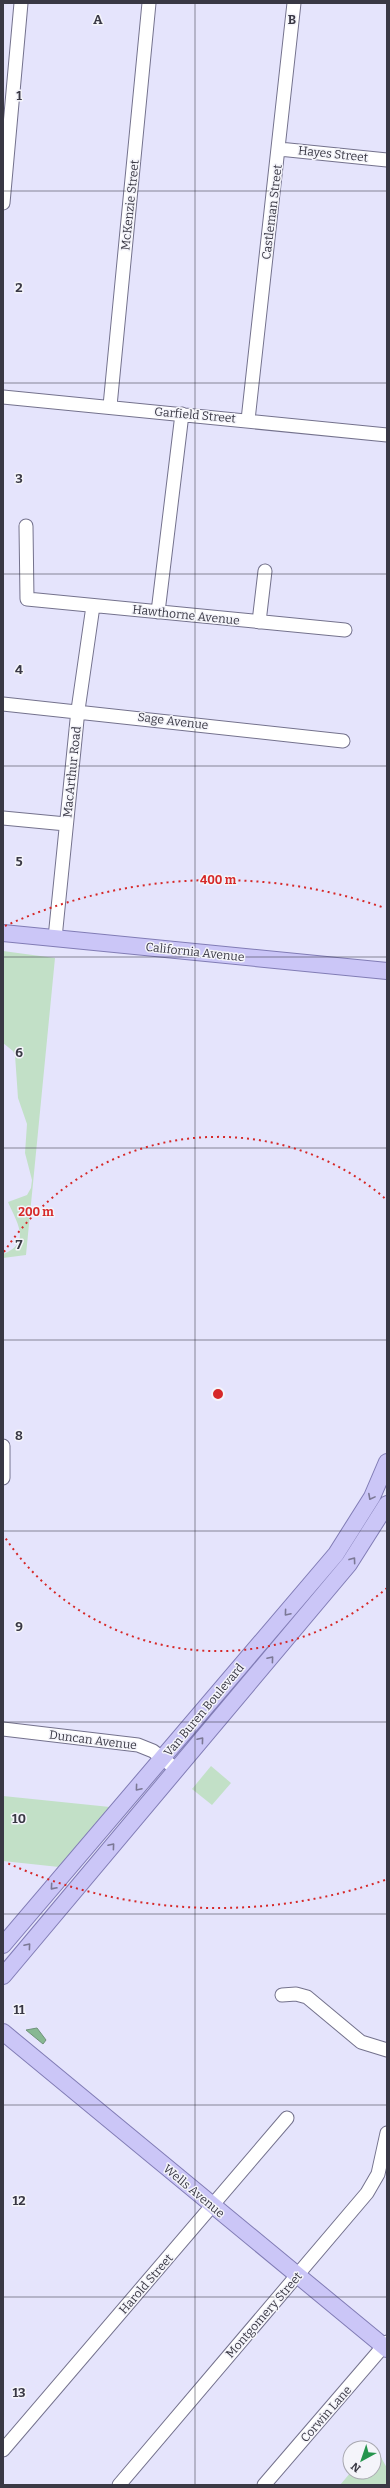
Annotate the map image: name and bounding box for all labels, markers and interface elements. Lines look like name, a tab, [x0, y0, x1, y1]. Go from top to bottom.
text: A	[93, 12, 103, 27]
text: B	[288, 12, 296, 27]
text: 1	[16, 88, 22, 103]
street label: Hayes Street	[297, 143, 369, 165]
street label: McKenzie Street	[118, 158, 142, 251]
street label: Castleman Street	[259, 163, 285, 260]
text: 2	[15, 280, 23, 295]
street label: Garfield Street	[154, 404, 237, 426]
text: 3	[15, 471, 23, 486]
street label: Hawthorne Avenue	[132, 602, 240, 628]
text: 4	[15, 662, 23, 677]
street label: Sage Avenue	[137, 710, 209, 732]
street label: MacArthur Road	[60, 726, 84, 818]
text: 5	[15, 854, 23, 869]
text: 400 m	[200, 873, 237, 887]
street label: California Avenue	[145, 940, 245, 964]
text: 6	[15, 1045, 23, 1060]
text: 200 m	[18, 1205, 54, 1219]
text: 7	[16, 1237, 23, 1252]
centre of rings	[211, 1387, 225, 1401]
text: 8	[15, 1428, 23, 1443]
one-way arrow	[368, 1493, 376, 1501]
one-way arrow	[348, 1557, 355, 1564]
one-way arrow	[284, 1608, 291, 1616]
text: 9	[15, 1619, 23, 1634]
one-way arrow	[266, 1656, 273, 1663]
street label: Van Buren Boulevard	[161, 1661, 247, 1759]
street label: Duncan Avenue	[48, 1728, 138, 1752]
one-way arrow	[197, 1737, 204, 1744]
one-way arrow	[135, 1783, 142, 1791]
text: 10	[12, 1811, 26, 1826]
one-way arrow	[107, 1843, 114, 1850]
one-way arrow	[50, 1882, 58, 1890]
one-way arrow	[23, 1944, 30, 1951]
text: 11	[13, 2002, 25, 2017]
street label: Wells Avenue	[161, 2161, 227, 2221]
text: 12	[13, 2193, 25, 2208]
street label: Harold Street	[116, 2251, 176, 2317]
street label: Montgomery Street	[223, 2269, 305, 2361]
street label: Corwin Lane	[298, 2383, 354, 2445]
text: 13	[12, 2385, 26, 2400]
north arrow	[342, 2440, 382, 2480]
text: N	[348, 2459, 363, 2475]

